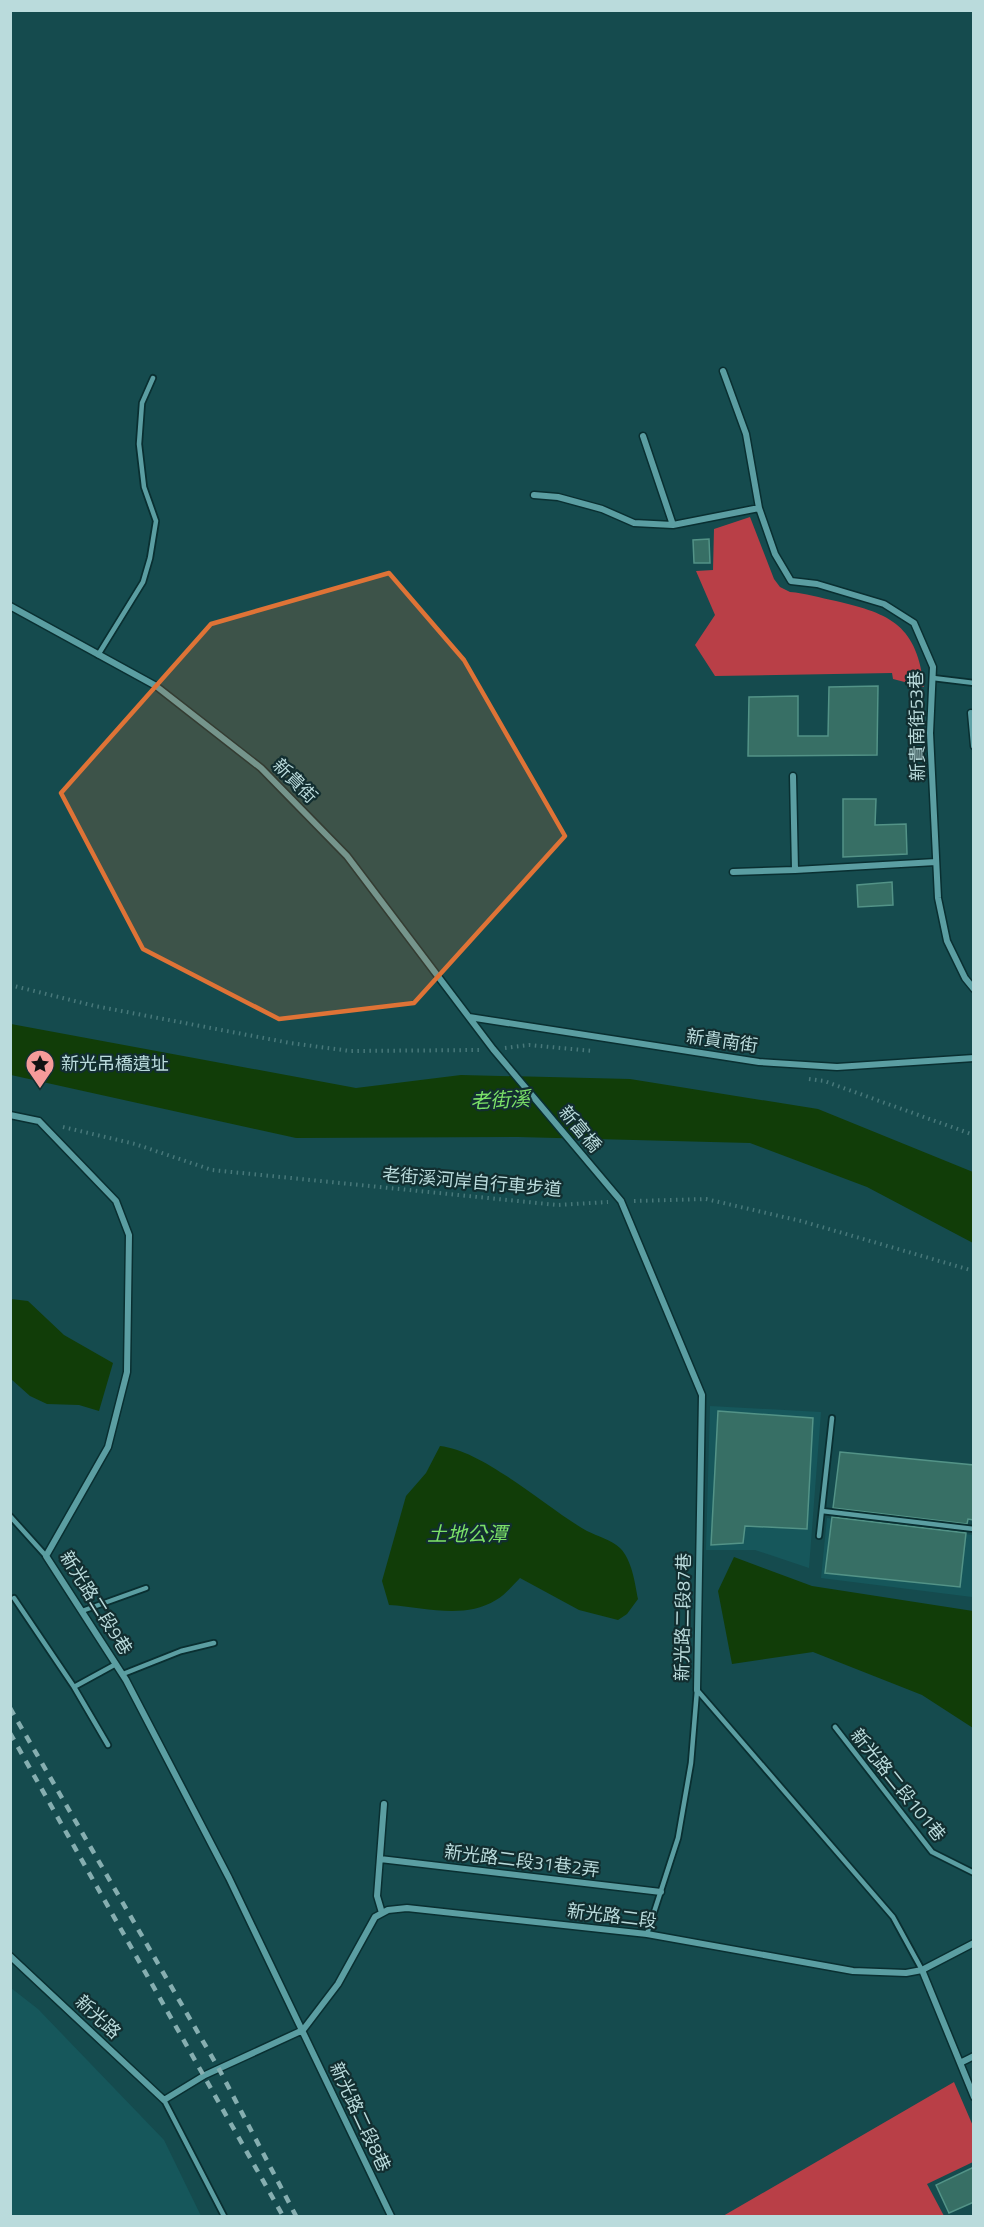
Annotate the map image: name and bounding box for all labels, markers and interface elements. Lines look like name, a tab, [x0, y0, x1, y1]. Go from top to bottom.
street label: 新貴南街53巷	[902, 671, 931, 781]
street label: 新貴街	[267, 752, 324, 809]
street label: 新貴南街	[685, 1022, 760, 1059]
place icon: 新光吊橋遺址	[24, 1048, 56, 1090]
place label: 新光吊橋遺址	[61, 1050, 169, 1077]
water label: 老街溪	[469, 1082, 534, 1117]
street label: 新富橋	[553, 1099, 608, 1158]
street label: 老街溪河岸自行車步道	[381, 1160, 563, 1203]
water label: 土地公潭	[427, 1518, 511, 1549]
street label: 新光路二段9巷	[54, 1546, 139, 1660]
street label: 新光路二段87巷	[668, 1553, 697, 1681]
street label: 新光路二段101巷	[844, 1722, 952, 1847]
street label: 新光路二段31巷2弄	[443, 1838, 601, 1883]
street label: 新光路二段	[566, 1897, 658, 1934]
street label: 新光路	[69, 1988, 127, 2045]
street label: 新光路二段8巷	[323, 2058, 398, 2176]

